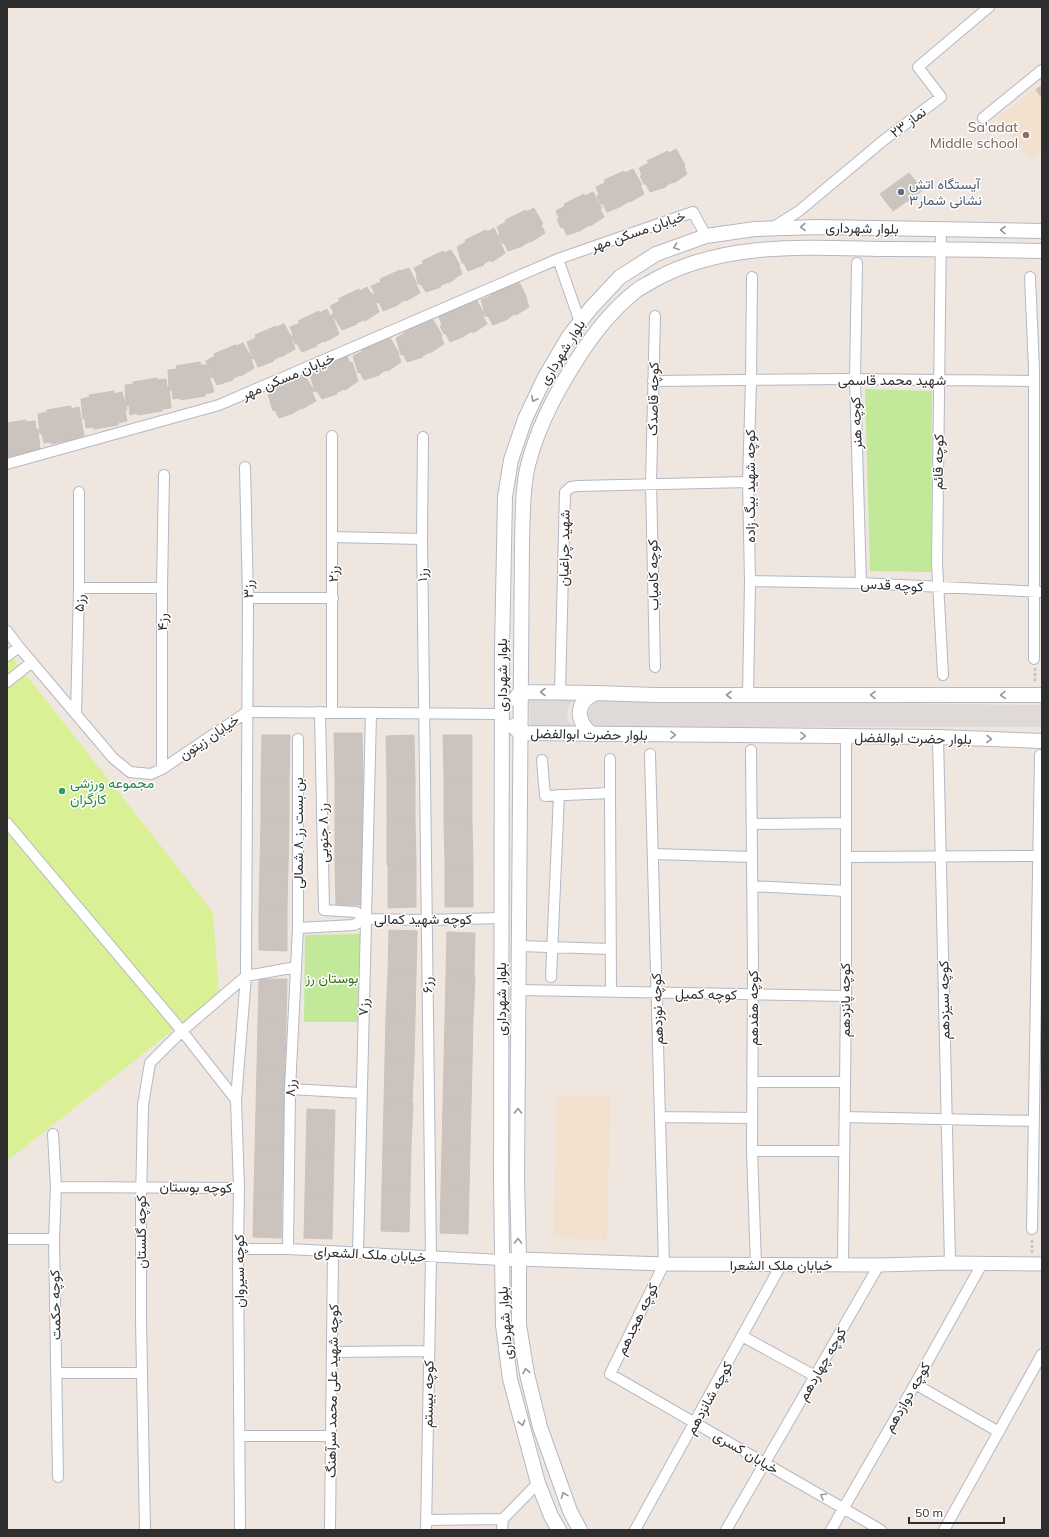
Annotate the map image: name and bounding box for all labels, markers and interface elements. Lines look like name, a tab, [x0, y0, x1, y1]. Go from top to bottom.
street label: نماز ۲۳	[886, 103, 930, 141]
place label: Sa'adat Middle school	[930, 118, 1018, 152]
marker: Sa'adat Middle school	[1021, 130, 1031, 140]
place label: آیستگاه اتش نشانی شمار۳	[909, 175, 982, 209]
marker: آیستگاه اتش نشانی شمار۳	[896, 187, 906, 197]
street label: خیابان مسکن مهر	[587, 206, 688, 256]
street label: بلوار شهرداری	[825, 218, 899, 238]
one-way arrow	[800, 223, 806, 232]
one-way arrow	[1000, 226, 1006, 234]
one-way arrow	[672, 242, 679, 250]
street label: بلوار شهرداری	[535, 316, 589, 388]
street label: خیابان مسکن مهر	[238, 348, 337, 404]
street label: کوچه قاصدک	[643, 362, 664, 436]
street label: شهید محمد قاسمی	[838, 371, 946, 389]
one-way arrow	[531, 395, 539, 403]
street label: کوچه هنر	[846, 396, 867, 451]
street label: کوچه شهید بیگ زاده	[741, 429, 760, 543]
street label: کوچه قائم	[929, 434, 948, 490]
street label: شهید چراغیان	[554, 509, 575, 587]
street label: کوچه کامیاب	[643, 539, 664, 611]
street label: رز۲	[324, 565, 342, 582]
street label: رز۱	[413, 568, 431, 582]
street label: کوچه قدس	[860, 574, 924, 597]
street label: رز۳	[239, 579, 257, 598]
street label: رز۵	[70, 594, 88, 612]
street label: رز۴	[153, 613, 171, 631]
street label: بلوار شهرداری	[493, 638, 511, 712]
one-way arrow	[540, 688, 546, 696]
one-way arrow	[726, 691, 732, 699]
one-way arrow	[870, 691, 876, 699]
one-way arrow	[1000, 691, 1006, 699]
street label: خیابان زیتون	[175, 710, 243, 764]
street label: بلوار حضرت ابوالفضل	[530, 724, 648, 744]
street label: بلوار حضرت ابوالفضل	[854, 728, 972, 748]
one-way arrow	[670, 731, 676, 739]
one-way arrow	[800, 732, 806, 740]
one-way arrow	[986, 735, 992, 743]
place label: مجموعه ورزشی کارگران	[70, 774, 154, 808]
street label: بن بست رز ۸ شمالی	[289, 777, 307, 889]
marker: مجموعه ورزشی کارگران	[57, 786, 67, 796]
street label: رز ۸ جنوبی	[313, 803, 333, 863]
street label: کوچه شهید کمالی	[374, 910, 472, 929]
street label: کوچه سیزدهم	[934, 960, 955, 1040]
street label: بلوار شهرداری	[492, 962, 510, 1036]
street label: کوچه پانزدهم	[836, 963, 855, 1037]
park label: بوستان رز	[305, 969, 358, 987]
street label: کوچه هفدهم	[744, 970, 763, 1046]
street label: کوچه نوزدهم	[647, 973, 668, 1045]
street label: رز۶	[418, 977, 436, 993]
street label: کوچه کمیل	[675, 984, 737, 1005]
street label: رز۷	[354, 998, 372, 1016]
street label: رز۸	[281, 1079, 299, 1097]
one-way arrow	[514, 1108, 522, 1114]
street label: کوچه بوستان	[160, 1177, 232, 1198]
street label: کوچه گلستان	[132, 1195, 151, 1269]
street label: کوچه سیروان	[230, 1234, 249, 1308]
one-way arrow	[514, 1238, 522, 1244]
street label: خیابان ملک الشعرای	[313, 1242, 427, 1266]
street label: خیابان ملک الشعرا	[730, 1256, 832, 1274]
street label: کوچه حکمت	[45, 1270, 66, 1340]
street label: کوچه هجدهم	[612, 1280, 663, 1358]
street label: بلوار شهرداری	[493, 1286, 517, 1360]
street label: کوچه شهید علی محمد سرآهنگ	[321, 1304, 344, 1478]
street label: کوچه چهاردهم	[794, 1324, 851, 1404]
street label: کوچه شانزدهم	[681, 1358, 737, 1438]
street label: کوچه دوازدهم	[880, 1359, 935, 1436]
street label: کوچه بیستم	[418, 1360, 439, 1428]
one-way arrow	[523, 1367, 531, 1374]
one-way arrow	[517, 1419, 526, 1426]
street label: خیابان کسری	[710, 1426, 782, 1478]
one-way arrow	[560, 1491, 569, 1498]
one-way arrow	[820, 1494, 827, 1501]
scale bar	[909, 1499, 1004, 1525]
text: 50 m	[915, 1505, 943, 1520]

